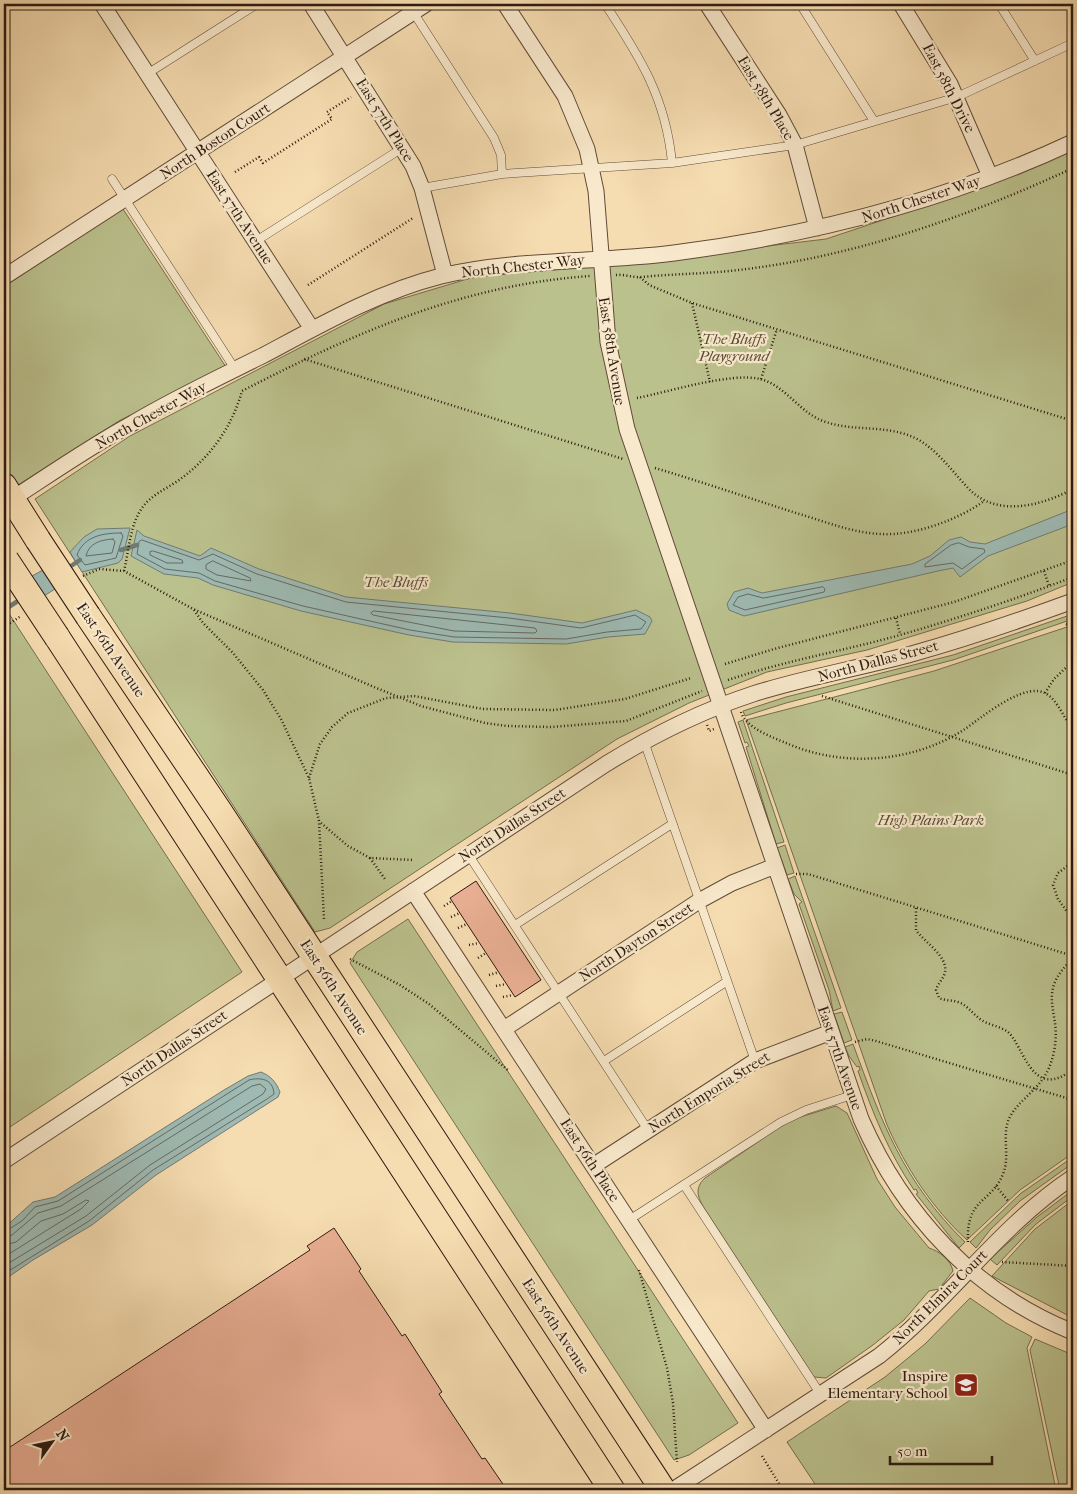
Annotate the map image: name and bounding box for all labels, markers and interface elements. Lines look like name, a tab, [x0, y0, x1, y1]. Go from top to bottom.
street label: East 58th Drive	[919, 40, 979, 136]
street label: East 58th Place	[734, 52, 799, 144]
street label: East 57th Place	[352, 75, 418, 166]
street label: North Boston Court	[157, 98, 274, 183]
street label: East 57th Avenue	[203, 166, 278, 268]
street label: North Chester Way	[859, 171, 984, 227]
street label: North Chester Way	[460, 250, 587, 281]
street label: East 58th Avenue	[595, 295, 630, 407]
park label: The Bluffs Playground	[698, 330, 772, 365]
street label: North Chester Way	[92, 377, 211, 453]
park label: The Bluffs	[364, 573, 429, 591]
street label: East 56th Avenue	[73, 599, 150, 701]
street label: North Dallas Street	[816, 636, 941, 686]
street label: North Dallas Street	[455, 783, 569, 866]
park label: High Plains Park	[877, 811, 984, 829]
street label: North Dayton Street	[576, 898, 697, 986]
street label: East 56th Avenue	[296, 936, 372, 1039]
street label: East 57th Avenue	[814, 1003, 866, 1113]
street label: North Dallas Street	[118, 1006, 231, 1090]
street label: North Emporia Street	[645, 1047, 774, 1137]
street label: East 56th Place	[556, 1115, 624, 1206]
street label: North Elmira Court	[889, 1245, 992, 1348]
street label: East 56th Avenue	[518, 1275, 594, 1378]
place label: Inspire Elementary School	[827, 1367, 949, 1402]
school or university icon: Inspire Elementary School	[953, 1372, 979, 1398]
north arrow	[28, 1416, 78, 1466]
text: N	[52, 1426, 73, 1445]
scale bar	[890, 1434, 992, 1466]
text: 50 m	[897, 1442, 928, 1460]

